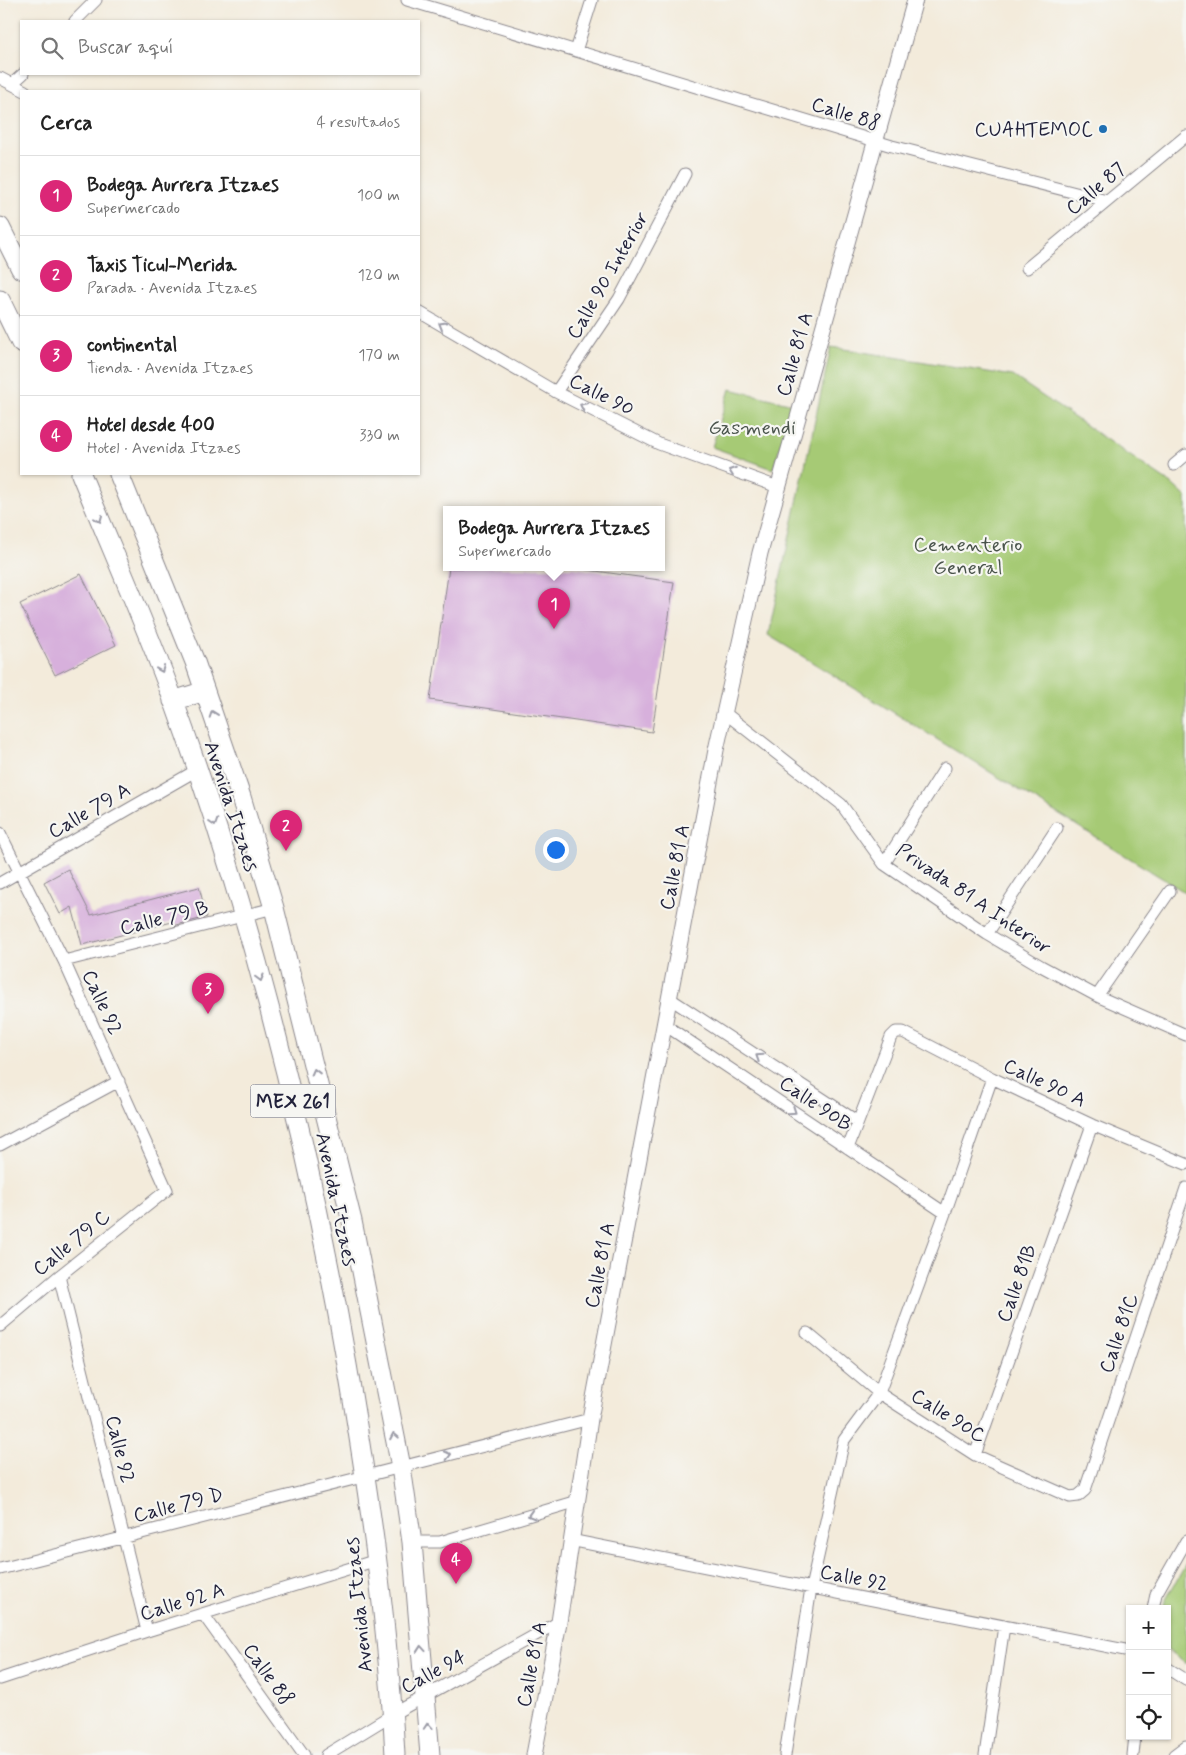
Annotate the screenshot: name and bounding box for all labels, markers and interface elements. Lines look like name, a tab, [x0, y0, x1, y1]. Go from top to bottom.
search box	[20, 20, 420, 75]
icon: search	[38, 34, 66, 62]
text: Buscar aquí	[78, 35, 173, 60]
street label: Calle 88	[808, 91, 883, 138]
text: Cerca	[40, 109, 93, 137]
text: 4 resultados	[316, 112, 400, 133]
place label: CUAHTEMOC	[975, 117, 1093, 144]
marker: CUAHTEMOC	[1097, 123, 1109, 135]
street label: Calle 87	[1061, 156, 1131, 222]
text: Bodega Aurrera Itzaes	[87, 173, 279, 198]
text: 1	[52, 185, 60, 206]
text: 100 m	[357, 185, 400, 206]
text: Supermercado	[87, 198, 180, 219]
street label: Calle 90 Interior	[561, 207, 656, 344]
text: Taxis Ticul-Merida	[87, 253, 236, 278]
text: 2	[52, 265, 60, 286]
text: 120 m	[358, 265, 400, 286]
text: Parada · Avenida Itzaes	[87, 278, 257, 299]
street label: Calle 81 A	[771, 309, 820, 400]
one-way arrow	[439, 322, 448, 332]
text: continental	[87, 333, 177, 358]
text: 3	[52, 345, 60, 366]
text: 170 m	[358, 345, 400, 366]
text: Tienda · Avenida Itzaes	[87, 358, 253, 379]
street label: Calle 90	[564, 367, 638, 423]
one-way arrow	[580, 402, 589, 412]
text: Hotel desde 400	[87, 413, 215, 438]
park label: Gasmendi	[708, 415, 796, 442]
text: 4	[51, 425, 61, 446]
text: 330 m	[359, 425, 400, 446]
text: Hotel · Avenida Itzaes	[87, 438, 240, 459]
one-way arrow	[728, 466, 737, 477]
popup	[443, 506, 665, 571]
one-way arrow	[93, 514, 103, 523]
text: Bodega Aurrera Itzaes	[458, 516, 650, 541]
park label: Cementerio General	[914, 532, 1022, 582]
text: Supermercado	[458, 541, 551, 562]
pin: 1	[538, 588, 570, 629]
one-way arrow	[154, 664, 165, 673]
one-way arrow	[209, 710, 219, 719]
street label: Avenida Itzaes	[197, 738, 264, 875]
street label: Calle 79 A	[44, 777, 136, 846]
pin: 2	[270, 810, 302, 851]
one-way arrow	[208, 818, 218, 826]
street label: Calle 81 A	[654, 822, 697, 912]
your location	[543, 837, 569, 863]
street label: Privada 81 A Interior	[890, 837, 1056, 961]
street label: Calle 79 B	[117, 894, 212, 943]
street label: Calle 92	[75, 966, 128, 1040]
pin: 3	[192, 973, 224, 1014]
one-way arrow	[255, 974, 265, 982]
street label: Calle 90 A	[999, 1052, 1090, 1114]
one-way arrow	[755, 1054, 764, 1063]
one-way arrow	[310, 1067, 321, 1076]
street label: Calle 90B	[773, 1070, 857, 1138]
road number: MEX 261	[250, 1084, 336, 1118]
one-way arrow	[787, 1105, 796, 1114]
street label: Avenida Itzaes	[308, 1130, 363, 1269]
street label: Calle 79 C	[28, 1204, 116, 1283]
street label: Calle 81 A	[579, 1220, 622, 1310]
street label: Calle 81B	[991, 1241, 1044, 1326]
street label: Calle 81C	[1093, 1290, 1146, 1377]
street label: Calle 90C	[905, 1383, 991, 1450]
street label: Calle 92	[98, 1413, 141, 1486]
one-way arrow	[390, 1431, 400, 1440]
one-way arrow	[443, 1450, 452, 1461]
street label: Calle 79 D	[131, 1481, 226, 1530]
one-way arrow	[527, 1509, 535, 1519]
street label: Avenida Itzaes	[339, 1536, 380, 1674]
pin: 4	[440, 1543, 472, 1584]
street label: Calle 92	[817, 1559, 890, 1598]
street label: Calle 92 A	[137, 1577, 228, 1628]
map controls	[1126, 1605, 1171, 1740]
button: +	[1126, 1605, 1171, 1650]
street label: Calle 81 A	[511, 1619, 554, 1709]
street label: Calle 88	[236, 1638, 299, 1711]
street label: Calle 94	[396, 1644, 471, 1701]
one-way arrow	[416, 1644, 427, 1652]
button: −	[1126, 1650, 1171, 1695]
button: locate	[1126, 1695, 1171, 1740]
one-way arrow	[422, 1722, 433, 1730]

